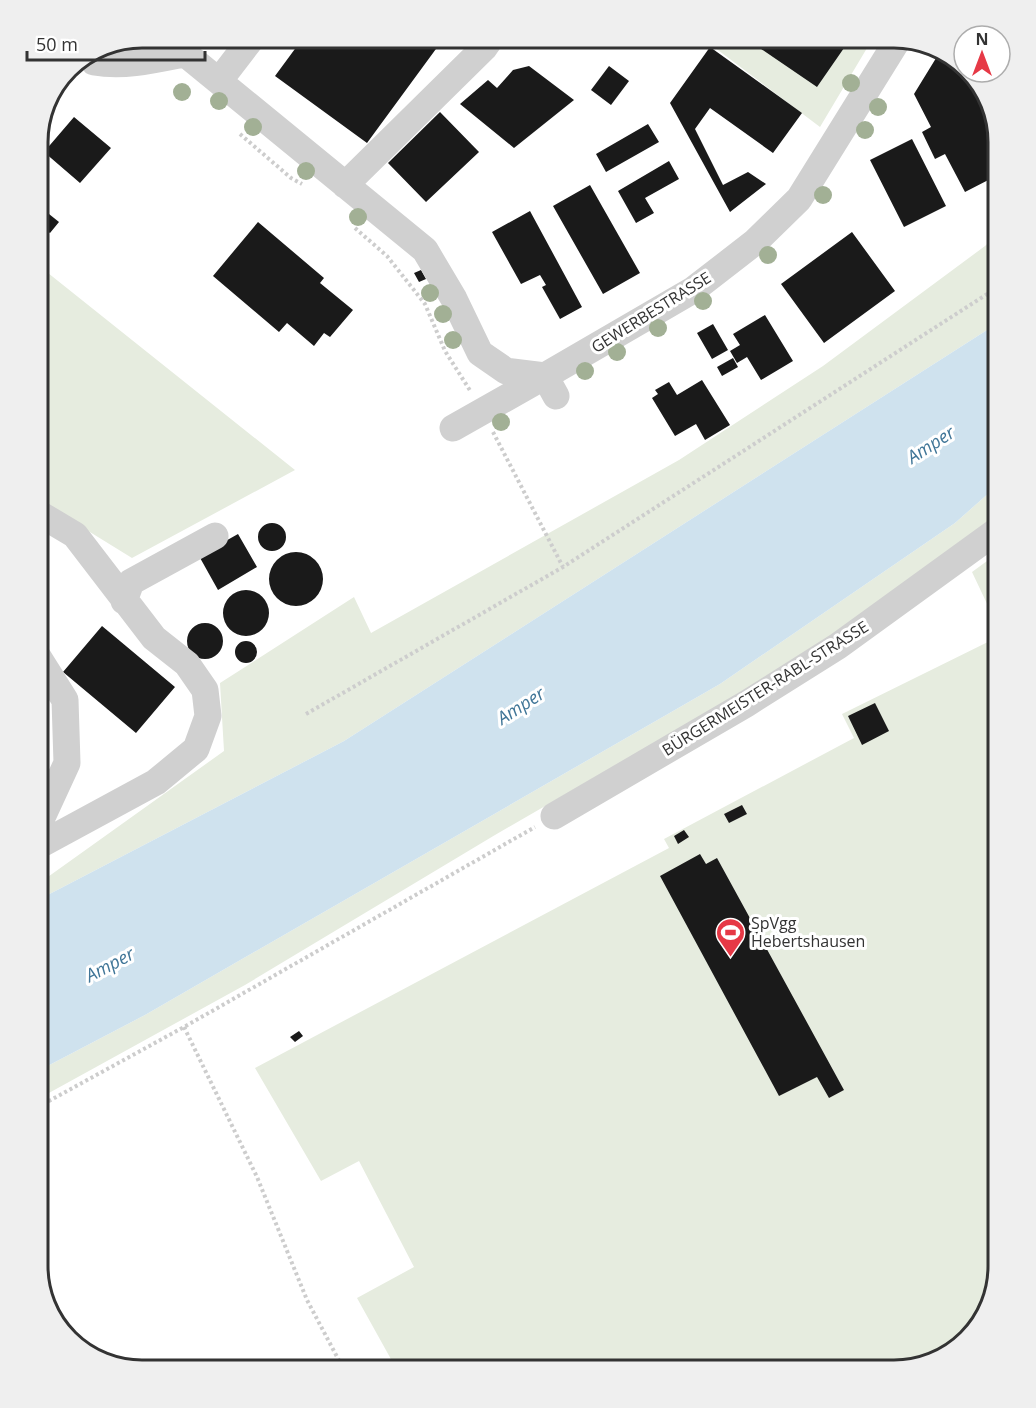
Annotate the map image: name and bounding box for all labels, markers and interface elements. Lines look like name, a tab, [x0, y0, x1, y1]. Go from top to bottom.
scale bar	[27, 24, 206, 62]
north arrow	[952, 24, 1012, 84]
text: N	[975, 28, 989, 50]
text: 50 m	[36, 32, 78, 56]
street label: GEWERBESTRASSE	[587, 266, 715, 358]
water label: Amper	[900, 419, 960, 470]
street label: BÜRGERMEISTER-RABL-STRASSE	[658, 615, 872, 761]
water label: Amper	[490, 680, 550, 731]
place label: SpVgg Hebertshausen	[751, 912, 865, 952]
sports icon: SpVgg Hebertshausen	[714, 916, 746, 958]
water label: Amper	[79, 941, 139, 988]

